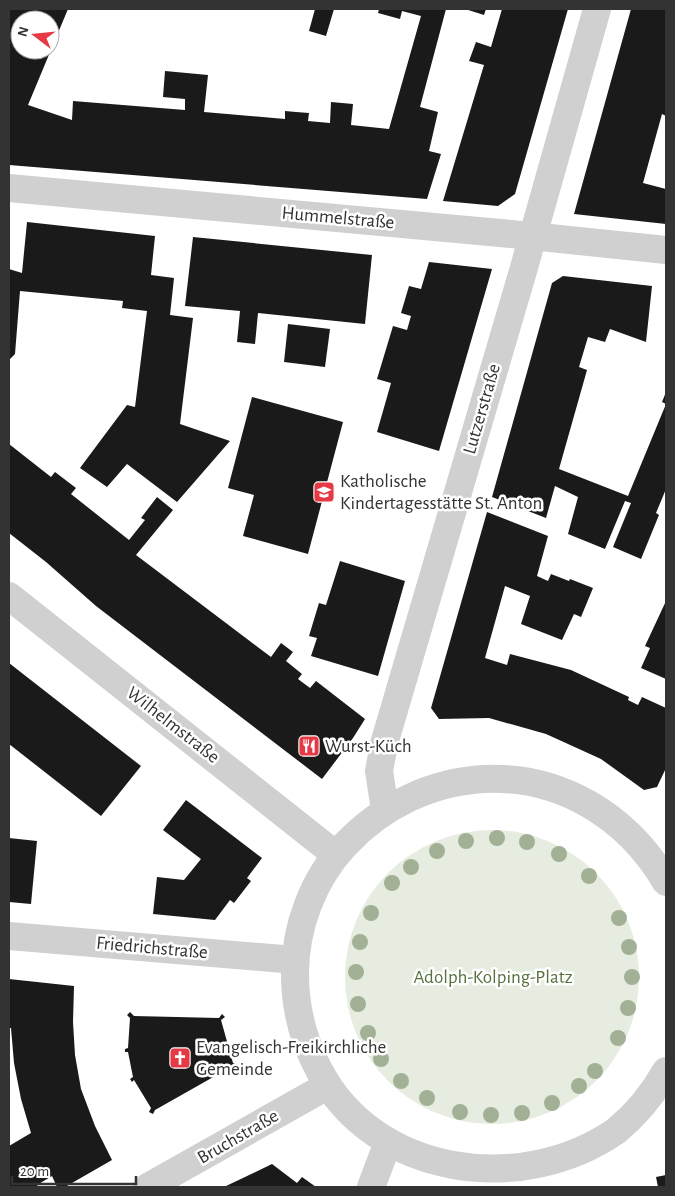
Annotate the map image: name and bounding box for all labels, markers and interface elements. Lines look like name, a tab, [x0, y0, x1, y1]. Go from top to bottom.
north arrow	[10, 10, 60, 60]
text: N	[15, 25, 32, 38]
street label: Hummelstraße	[281, 204, 395, 232]
street label: Lutzerstraße	[460, 362, 504, 456]
place label: Katholische Kindertagesstätte St. Anton	[340, 472, 542, 513]
school or university icon: Katholische Kindertagesstätte St. Anton	[312, 480, 336, 504]
street label: Wilhelmstraße	[123, 683, 223, 767]
restaurant icon: Wurst-Küch	[297, 734, 321, 758]
place label: Wurst-Küch	[325, 737, 412, 756]
street label: Friedrichstraße	[95, 934, 209, 962]
park label: Adolph-Kolping-Platz	[413, 968, 573, 987]
place label: Evangelisch-Freikirchliche Gemeinde	[196, 1038, 386, 1079]
church icon: Evangelisch-Freikirchliche Gemeinde	[168, 1046, 192, 1070]
street label: Bruchstraße	[194, 1106, 282, 1168]
scale bar	[12, 1154, 136, 1186]
text: 20 m	[20, 1164, 49, 1179]

